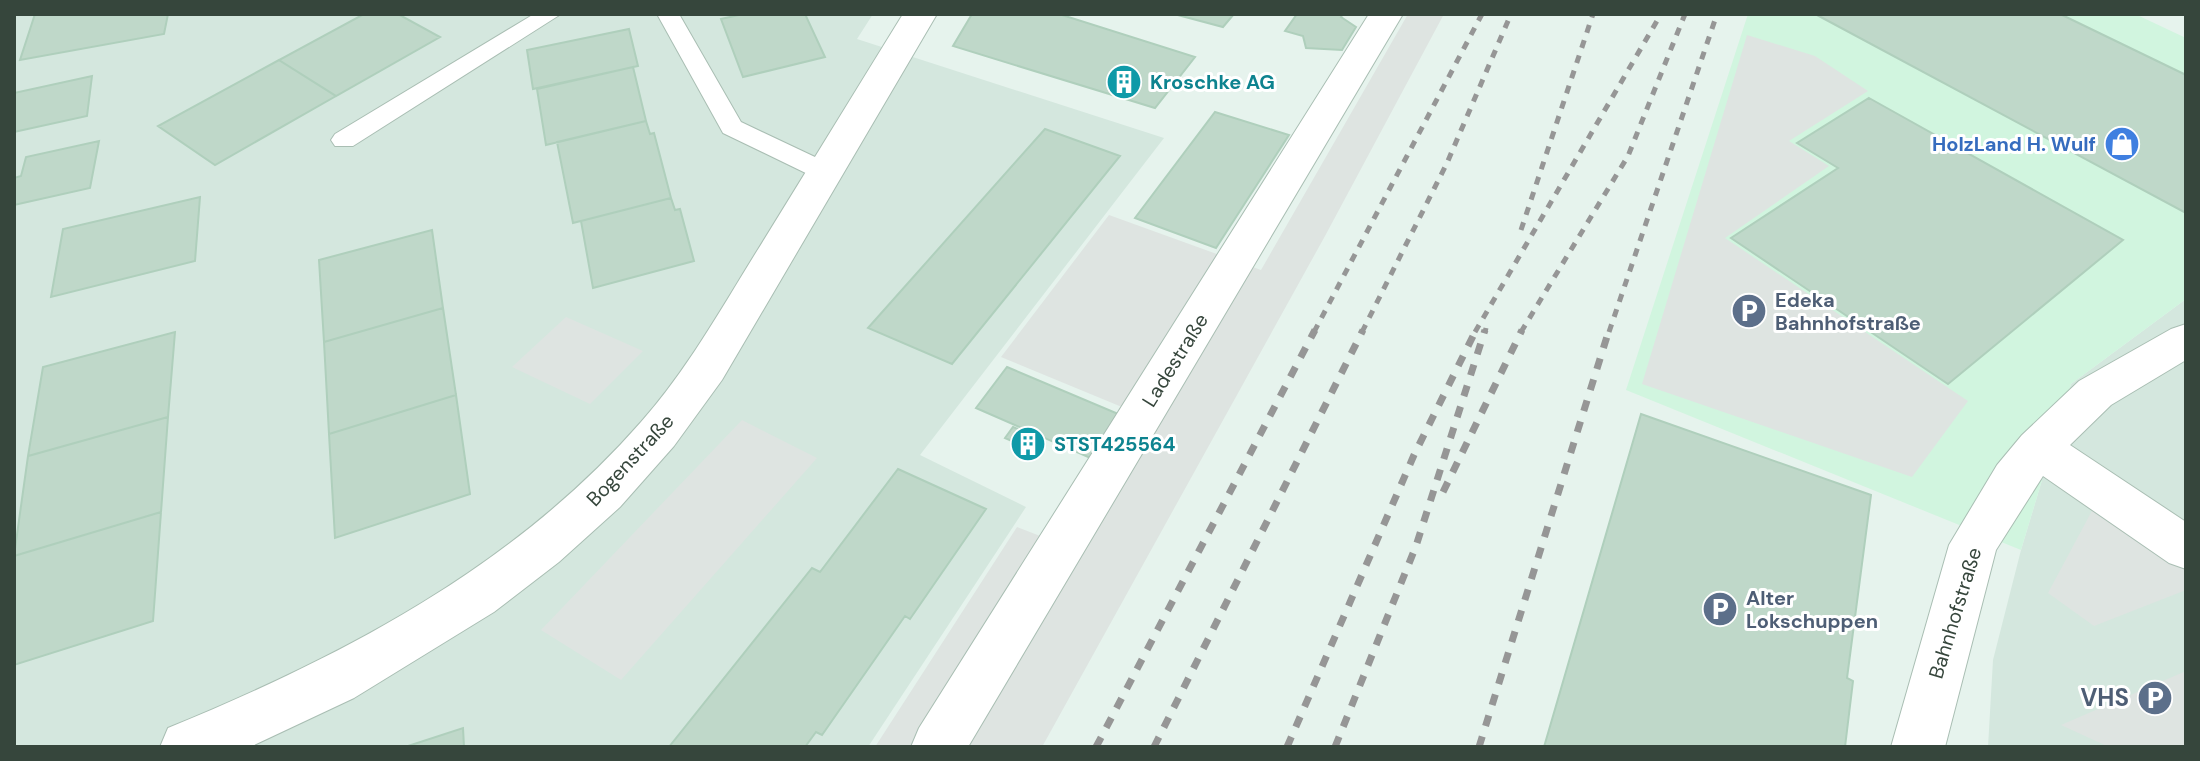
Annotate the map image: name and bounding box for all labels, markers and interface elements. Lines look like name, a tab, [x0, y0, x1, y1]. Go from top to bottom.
building icon: Kroschke AG	[1105, 63, 1143, 101]
place label: Kroschke AG	[1150, 69, 1275, 95]
shop icon: HolzLand H. Wulf	[2103, 125, 2141, 163]
place label: HolzLand H. Wulf	[1932, 131, 2096, 157]
place label: Edeka Bahnhofstraße	[1775, 287, 1921, 336]
parking icon: Edeka Bahnhofstraße	[1730, 292, 1768, 330]
street label: Ladestraße	[1136, 308, 1214, 412]
street label: Bogenstraße	[581, 408, 679, 512]
building icon: STST425564	[1009, 425, 1047, 463]
place label: STST425564	[1054, 431, 1176, 457]
street label: Bahnhofstraße	[1923, 544, 1987, 682]
place label: Alter Lokschuppen	[1746, 585, 1878, 634]
parking icon: Alter Lokschuppen	[1701, 590, 1739, 628]
parking icon: VHS	[2136, 679, 2174, 717]
place label: VHS	[2080, 682, 2129, 713]

